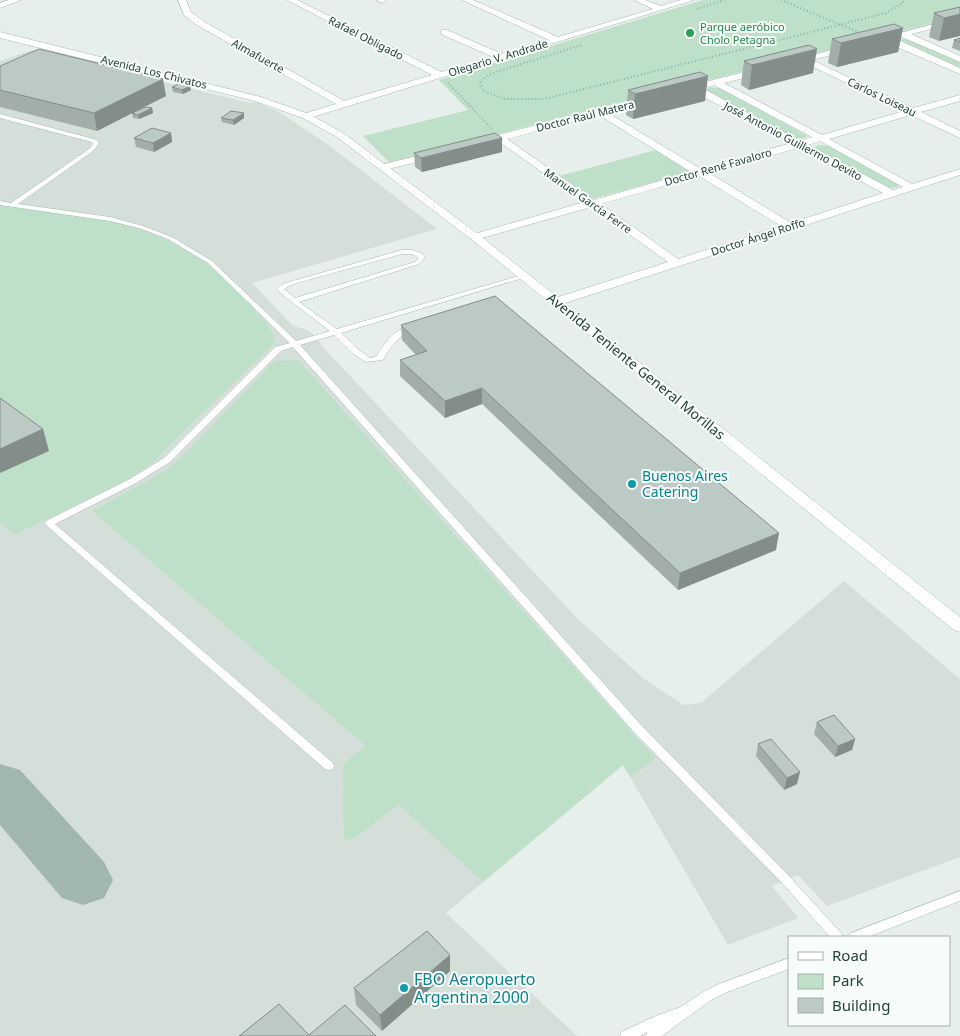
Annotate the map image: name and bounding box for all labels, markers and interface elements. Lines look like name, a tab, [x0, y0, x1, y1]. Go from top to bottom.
street label: Rafael Obligado	[326, 12, 407, 63]
place label: Parque aeróbico Cholo Petagna	[700, 19, 785, 47]
marker: Parque aeróbico Cholo Petagna	[684, 27, 696, 39]
street label: Almafuerte	[229, 35, 287, 76]
street label: Olegario V. Andrade	[446, 35, 549, 80]
street label: Avenida Los Chivatos	[99, 51, 209, 92]
street label: Carlos Loiseau	[845, 73, 919, 120]
street label: Doctor Raúl Matera	[534, 96, 635, 135]
street label: José Antonio Guillermo Devito	[721, 97, 865, 184]
street label: Doctor René Favaloro	[662, 144, 774, 189]
street label: Manuel García Ferre	[541, 165, 635, 237]
street label: Doctor Ángel Roffo	[709, 214, 807, 259]
street label: Avenida Teniente General Morillas	[543, 288, 730, 444]
place label: Buenos Aires Catering	[642, 466, 728, 501]
marker: Buenos Aires Catering	[626, 478, 638, 490]
legend	[788, 936, 950, 1026]
text: Road	[832, 945, 868, 965]
place label: FBO Aeropuerto Argentina 2000	[414, 968, 535, 1008]
text: Park	[832, 970, 864, 990]
marker: FBO Aeropuerto Argentina 2000	[398, 982, 410, 994]
text: Building	[832, 995, 890, 1015]

